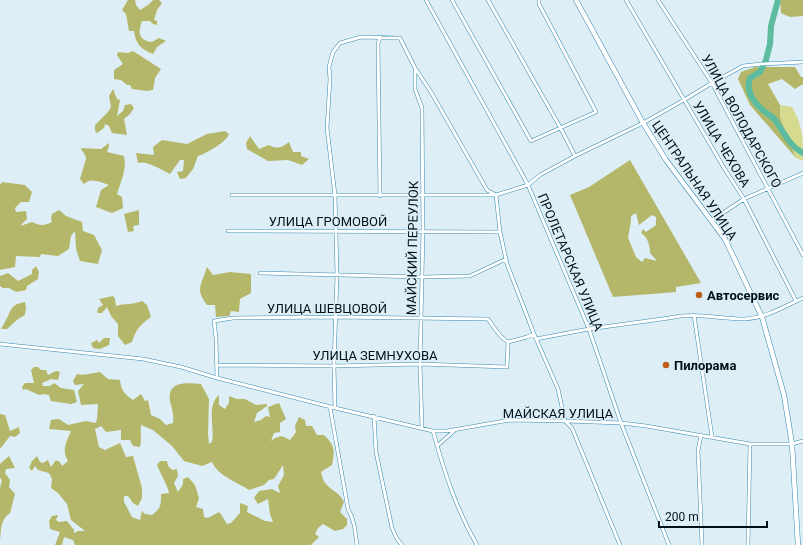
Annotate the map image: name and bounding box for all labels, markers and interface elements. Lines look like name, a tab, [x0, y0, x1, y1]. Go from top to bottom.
street label: УЛИЦА ВОЛОДАРСКОГО	[699, 52, 785, 191]
street label: УЛИЦА ЧЕХОВА	[690, 99, 753, 190]
street label: ЦЕНТРАЛЬНАЯ УЛИЦА	[649, 118, 740, 243]
street label: МАЙСКИЙ ПЕРЕУЛОК	[404, 180, 421, 315]
street label: ПРОЛЕТАРСКАЯ УЛИЦА	[535, 191, 607, 334]
street label: УЛИЦА ГРОМОВОЙ	[269, 214, 387, 229]
place label: Автосервис	[707, 288, 780, 303]
marker: Автосервис	[694, 290, 704, 300]
street label: УЛИЦА ШЕВЦОВОЙ	[267, 301, 387, 316]
street label: УЛИЦА ЗЕМНУХОВА	[312, 348, 438, 363]
place label: Пилорама	[674, 358, 736, 373]
marker: Пилорама	[661, 360, 671, 370]
street label: МАЙСКАЯ УЛИЦА	[503, 406, 614, 421]
scale bar	[659, 503, 767, 529]
text: 200 m	[665, 510, 699, 524]

